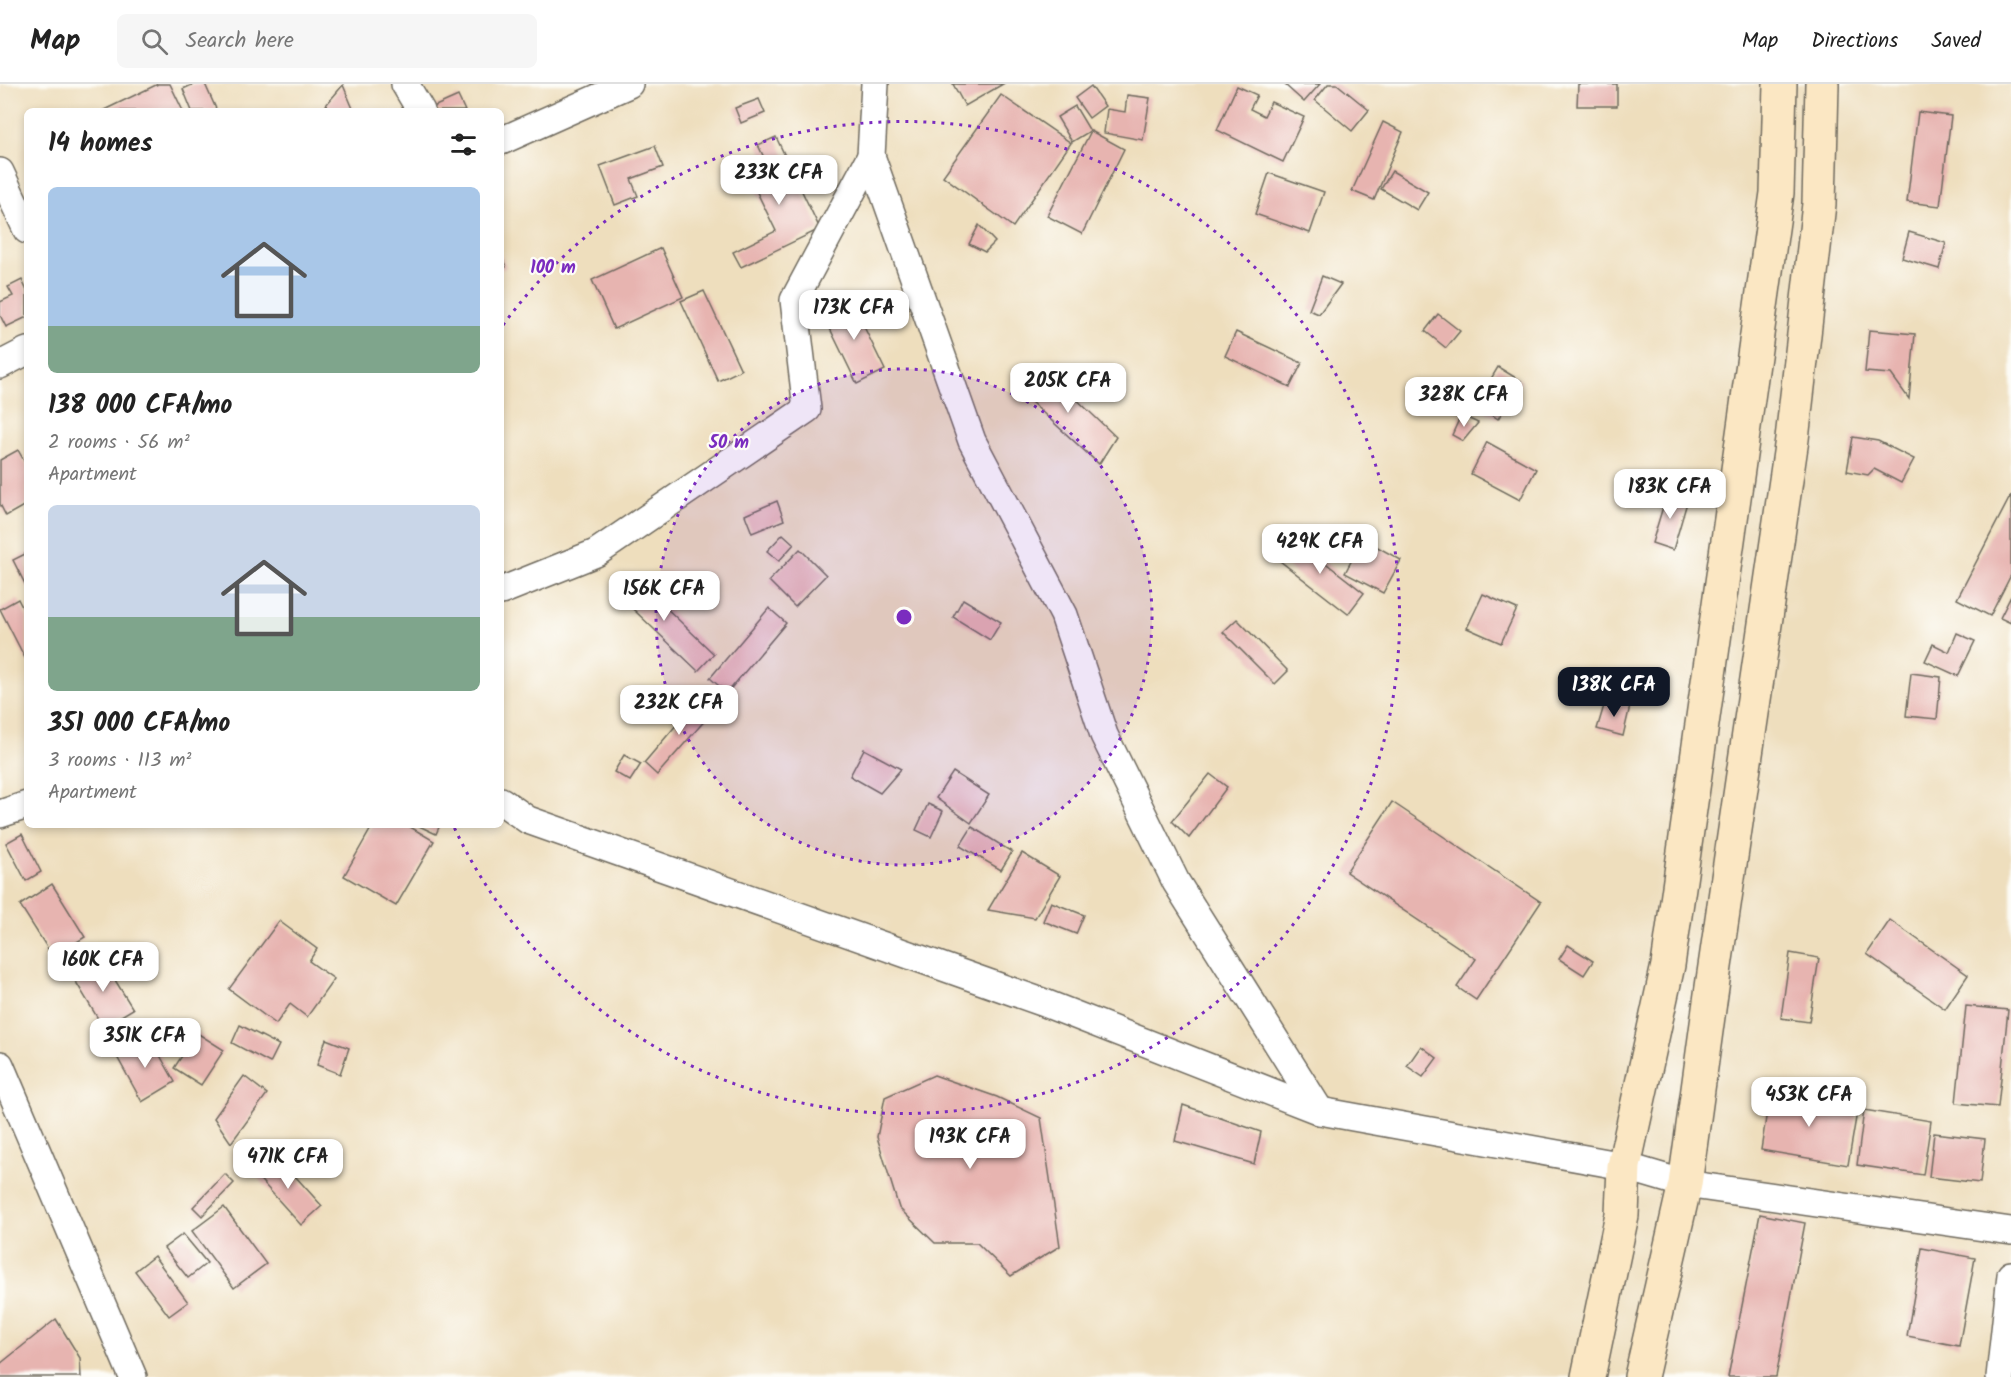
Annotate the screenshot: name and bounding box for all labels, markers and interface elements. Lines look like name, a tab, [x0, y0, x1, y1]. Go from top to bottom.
search box	[117, 14, 537, 68]
text: Map	[30, 19, 81, 64]
text: Search here	[186, 24, 294, 59]
icon: search	[138, 25, 171, 58]
text: Map	[1742, 25, 1778, 58]
text: Directions	[1811, 25, 1898, 58]
text: Saved	[1931, 25, 1981, 58]
text: 14 homes	[48, 123, 153, 165]
icon: filters	[447, 128, 480, 161]
pin: 233K CFA	[717, 155, 841, 206]
text: 233K CFA	[734, 158, 824, 190]
icon: home	[210, 226, 318, 334]
text: 100 m	[530, 254, 576, 283]
pin: 173K CFA	[792, 290, 916, 341]
text: 173K CFA	[813, 293, 895, 325]
pin: 205K CFA	[1006, 363, 1130, 414]
text: 205K CFA	[1024, 366, 1112, 398]
pin: 328K CFA	[1402, 377, 1526, 428]
text: 328K CFA	[1419, 380, 1509, 412]
text: 138 000 CFA/mo	[48, 385, 232, 427]
text: 2 rooms · 56 m²	[48, 427, 190, 459]
text: 50 m	[708, 429, 749, 458]
text: Apartment	[48, 459, 137, 491]
pin: 183K CFA	[1608, 469, 1732, 520]
text: 183K CFA	[1628, 472, 1712, 504]
pin: 429K CFA	[1258, 524, 1382, 575]
text: 429K CFA	[1276, 527, 1364, 559]
icon: home	[210, 544, 318, 652]
pin: 156K CFA	[602, 571, 726, 622]
text: 156K CFA	[623, 574, 705, 606]
centre of rings	[894, 607, 914, 627]
pin: 138K CFA	[1552, 667, 1676, 718]
text: 138K CFA	[1572, 670, 1656, 702]
pin: 232K CFA	[617, 685, 741, 736]
text: 232K CFA	[634, 688, 724, 720]
text: 351 000 CFA/mo	[48, 703, 230, 745]
text: 3 rooms · 113 m²	[48, 745, 191, 777]
text: Apartment	[48, 777, 137, 809]
pin: 160K CFA	[41, 942, 165, 993]
text: 160K CFA	[62, 945, 144, 977]
pin: 351K CFA	[83, 1018, 207, 1069]
text: 351K CFA	[104, 1021, 186, 1053]
pin: 453K CFA	[1747, 1077, 1871, 1128]
text: 453K CFA	[1765, 1080, 1853, 1112]
pin: 193K CFA	[908, 1119, 1032, 1170]
text: 193K CFA	[929, 1122, 1011, 1154]
pin: 471K CFA	[226, 1139, 350, 1190]
text: 471K CFA	[247, 1142, 329, 1174]

